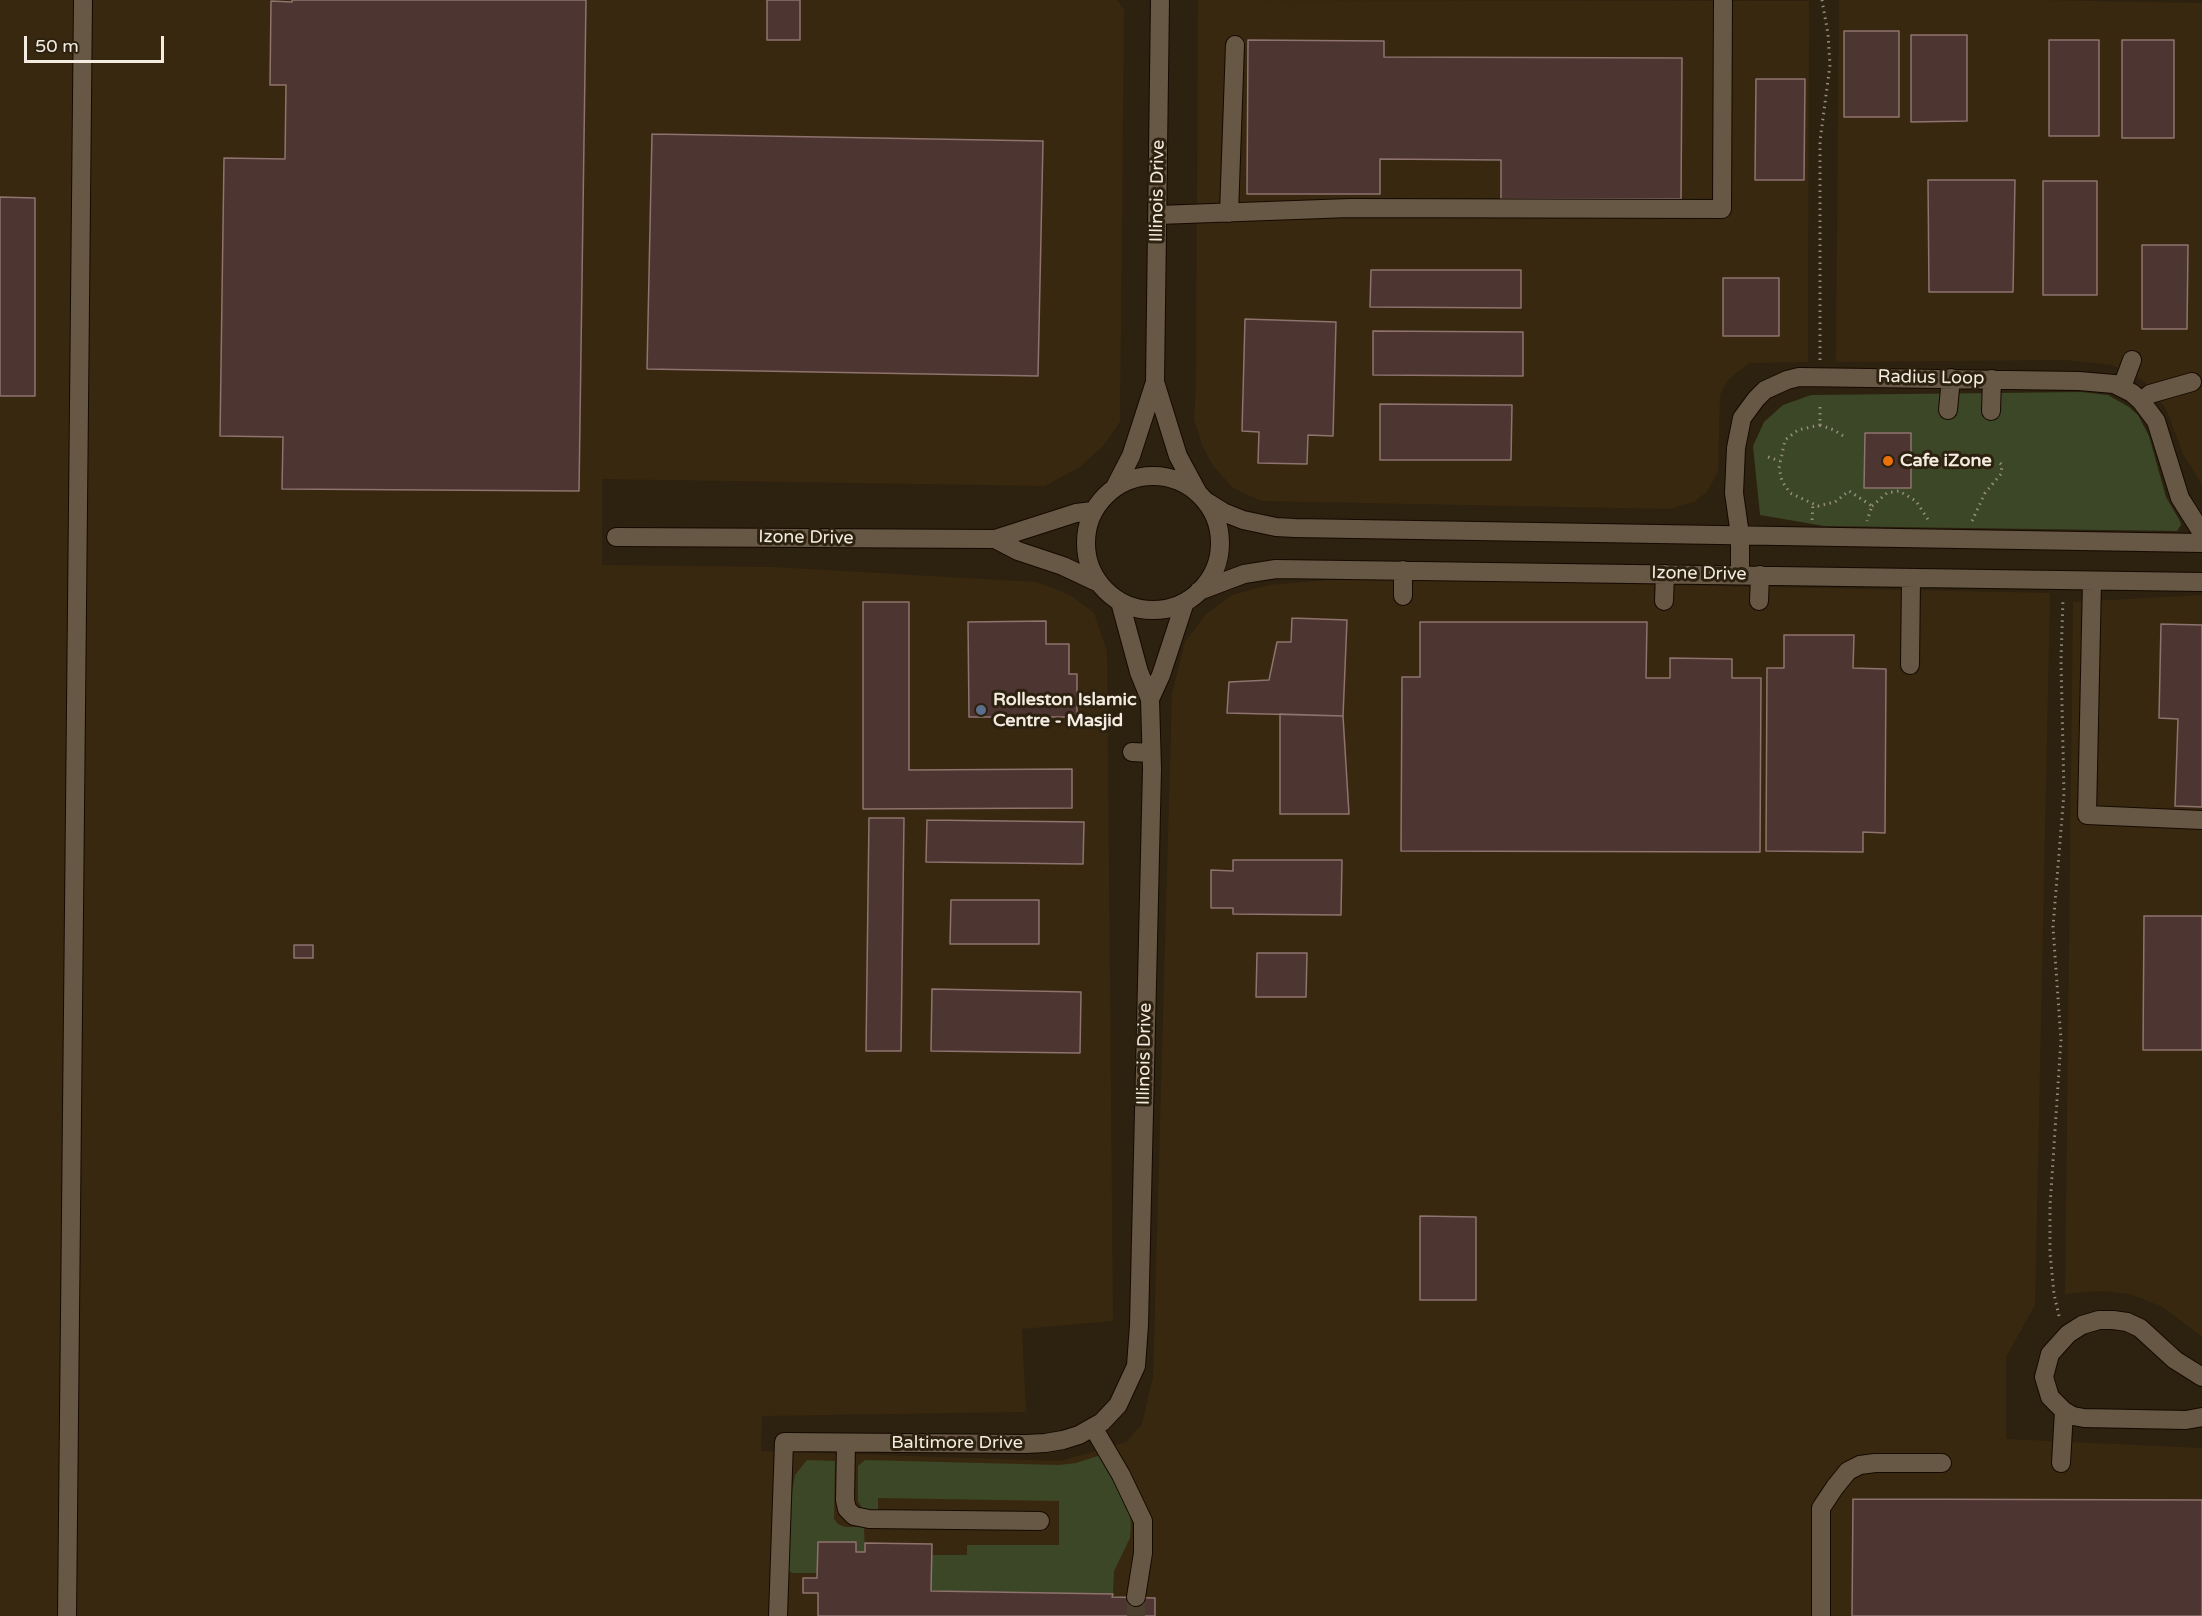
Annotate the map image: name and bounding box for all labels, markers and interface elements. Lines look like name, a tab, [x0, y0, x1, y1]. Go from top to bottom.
scale bar	[27, 24, 166, 62]
text: 50 m	[35, 35, 79, 57]
street label: Illinois Drive	[1146, 140, 1170, 242]
street label: Radius Loop	[1877, 366, 1985, 390]
place label: Cafe iZone	[1900, 450, 1992, 472]
marker: Cafe iZone	[1881, 454, 1895, 468]
street label: Izone Drive	[758, 526, 854, 550]
street label: Izone Drive	[1651, 562, 1747, 586]
place label: Rolleston Islamic Centre - Masjid	[993, 689, 1137, 732]
marker: Rolleston Islamic Centre - Masjid	[974, 703, 988, 717]
street label: Illinois Drive	[1133, 1003, 1157, 1105]
street label: Baltimore Drive	[891, 1432, 1023, 1454]

